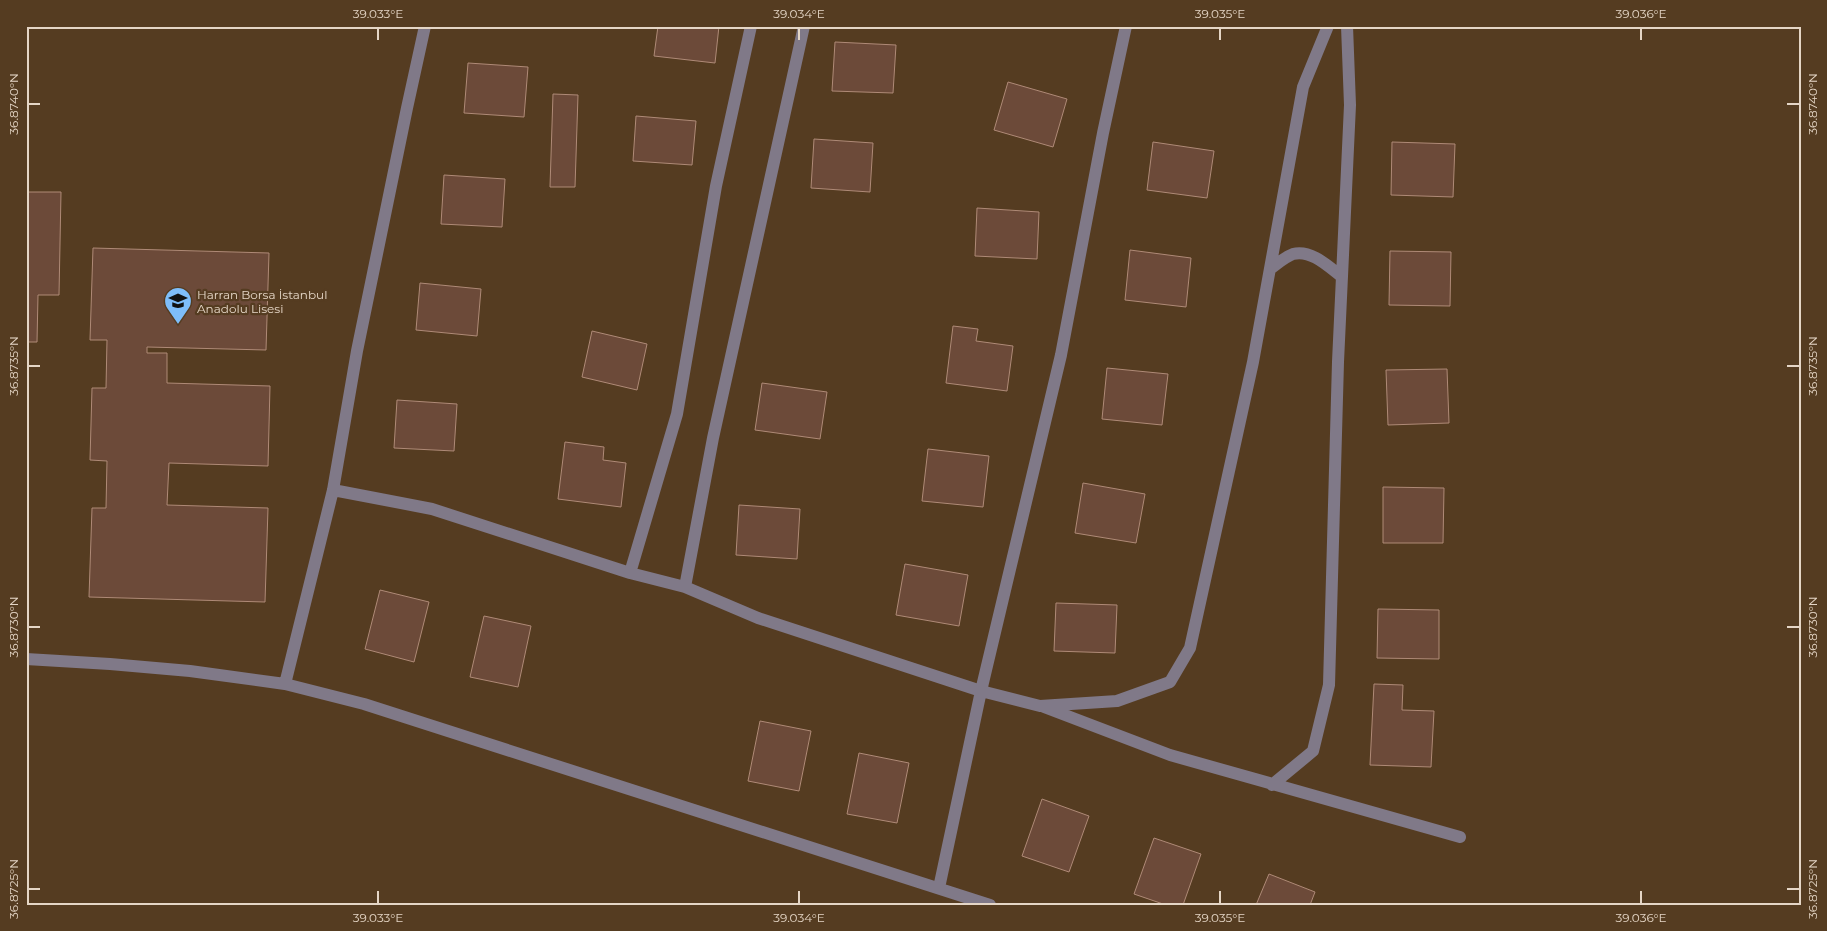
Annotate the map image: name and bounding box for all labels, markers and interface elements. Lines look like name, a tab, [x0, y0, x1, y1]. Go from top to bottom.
text: 39.033°E	[353, 6, 403, 21]
text: 39.034°E	[773, 6, 825, 21]
text: 39.035°E	[1195, 6, 1245, 21]
text: 39.036°E	[1615, 6, 1667, 21]
text: 36.8740°N	[6, 73, 21, 135]
text: 36.8740°N	[1805, 73, 1820, 135]
school or university icon: Harran Borsa İstanbul Anadolu Lisesi	[163, 286, 193, 325]
place label: Harran Borsa İstanbul Anadolu Lisesi	[197, 287, 327, 316]
text: 36.8735°N	[6, 336, 21, 396]
text: 36.8735°N	[1805, 336, 1820, 396]
text: 36.8730°N	[6, 596, 21, 658]
text: 36.8730°N	[1805, 596, 1820, 658]
text: 36.8725°N	[6, 859, 21, 919]
text: 36.8725°N	[1805, 859, 1820, 919]
text: 39.033°E	[353, 910, 403, 925]
text: 39.034°E	[773, 910, 825, 925]
text: 39.035°E	[1195, 910, 1245, 925]
text: 39.036°E	[1615, 910, 1667, 925]

